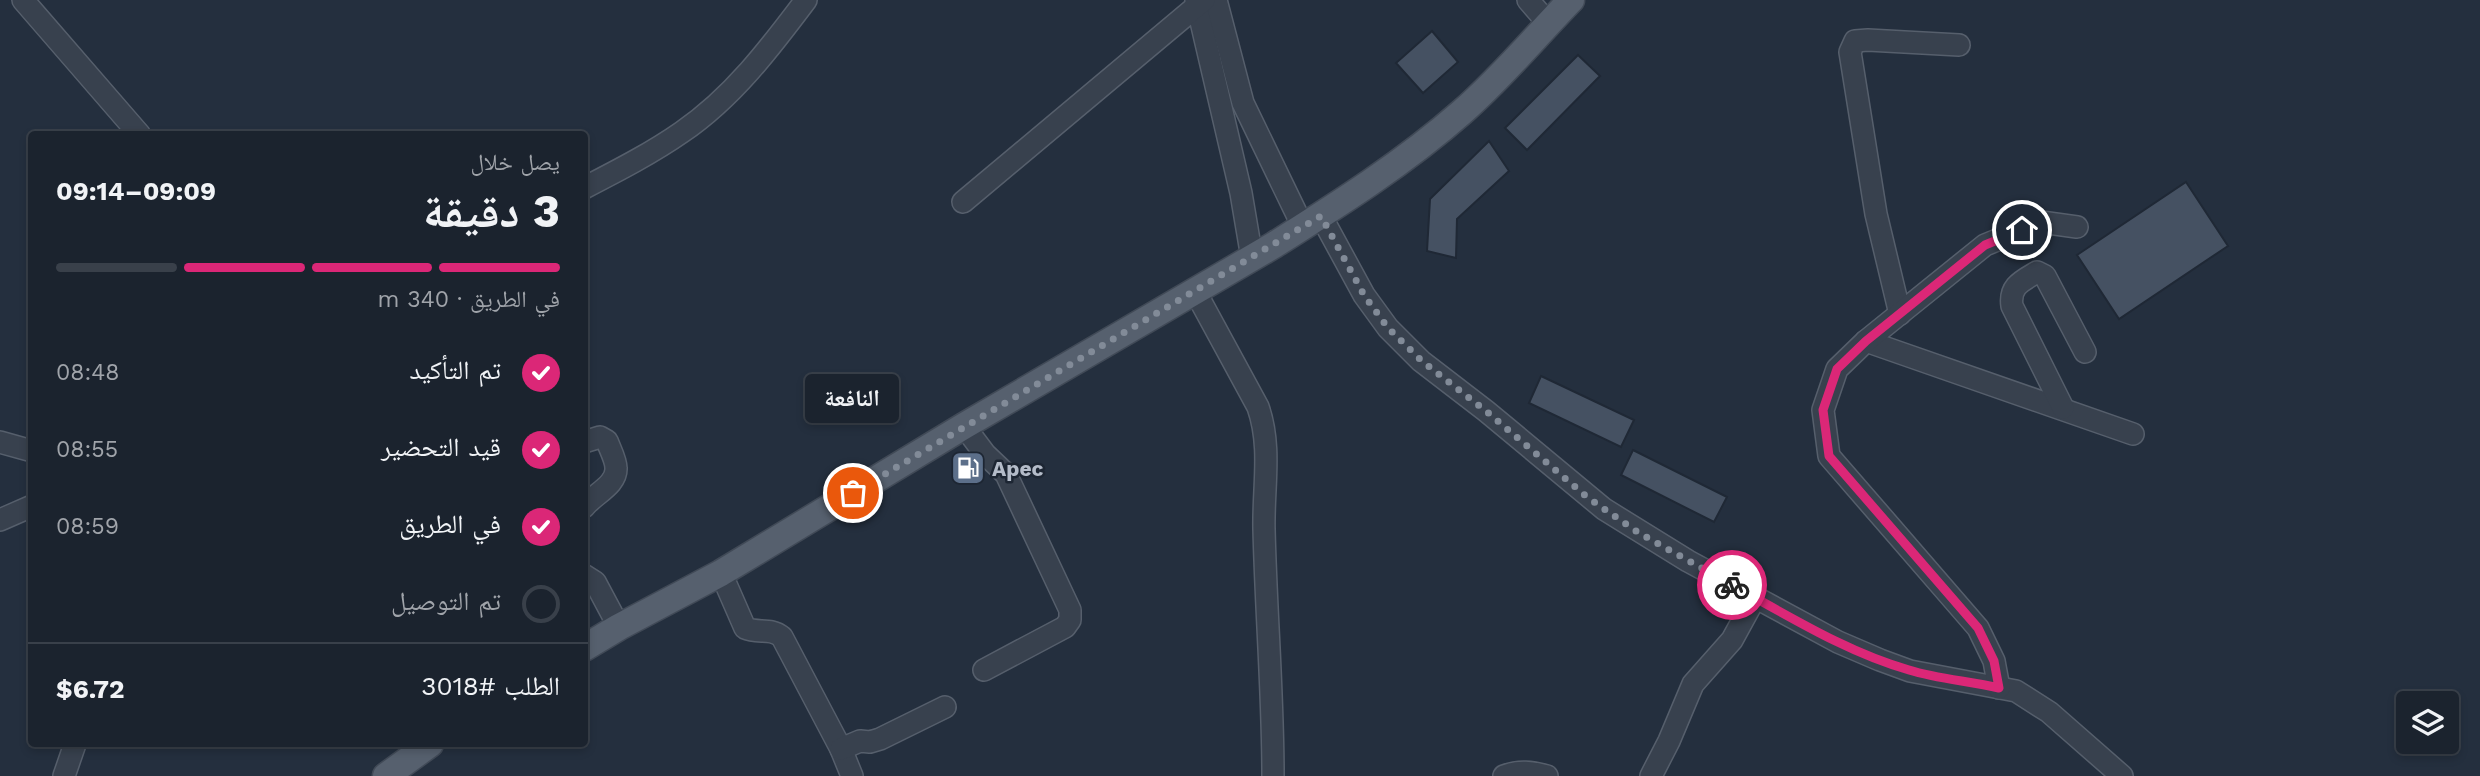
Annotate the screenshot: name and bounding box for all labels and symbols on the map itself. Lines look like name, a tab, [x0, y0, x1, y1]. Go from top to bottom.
pin	[1992, 200, 2052, 260]
callout: النافعة	[806, 374, 900, 423]
fuel station icon: Apec	[949, 449, 987, 487]
place label: Apec	[992, 456, 1044, 481]
pin	[823, 463, 883, 523]
courier	[1697, 550, 1767, 620]

